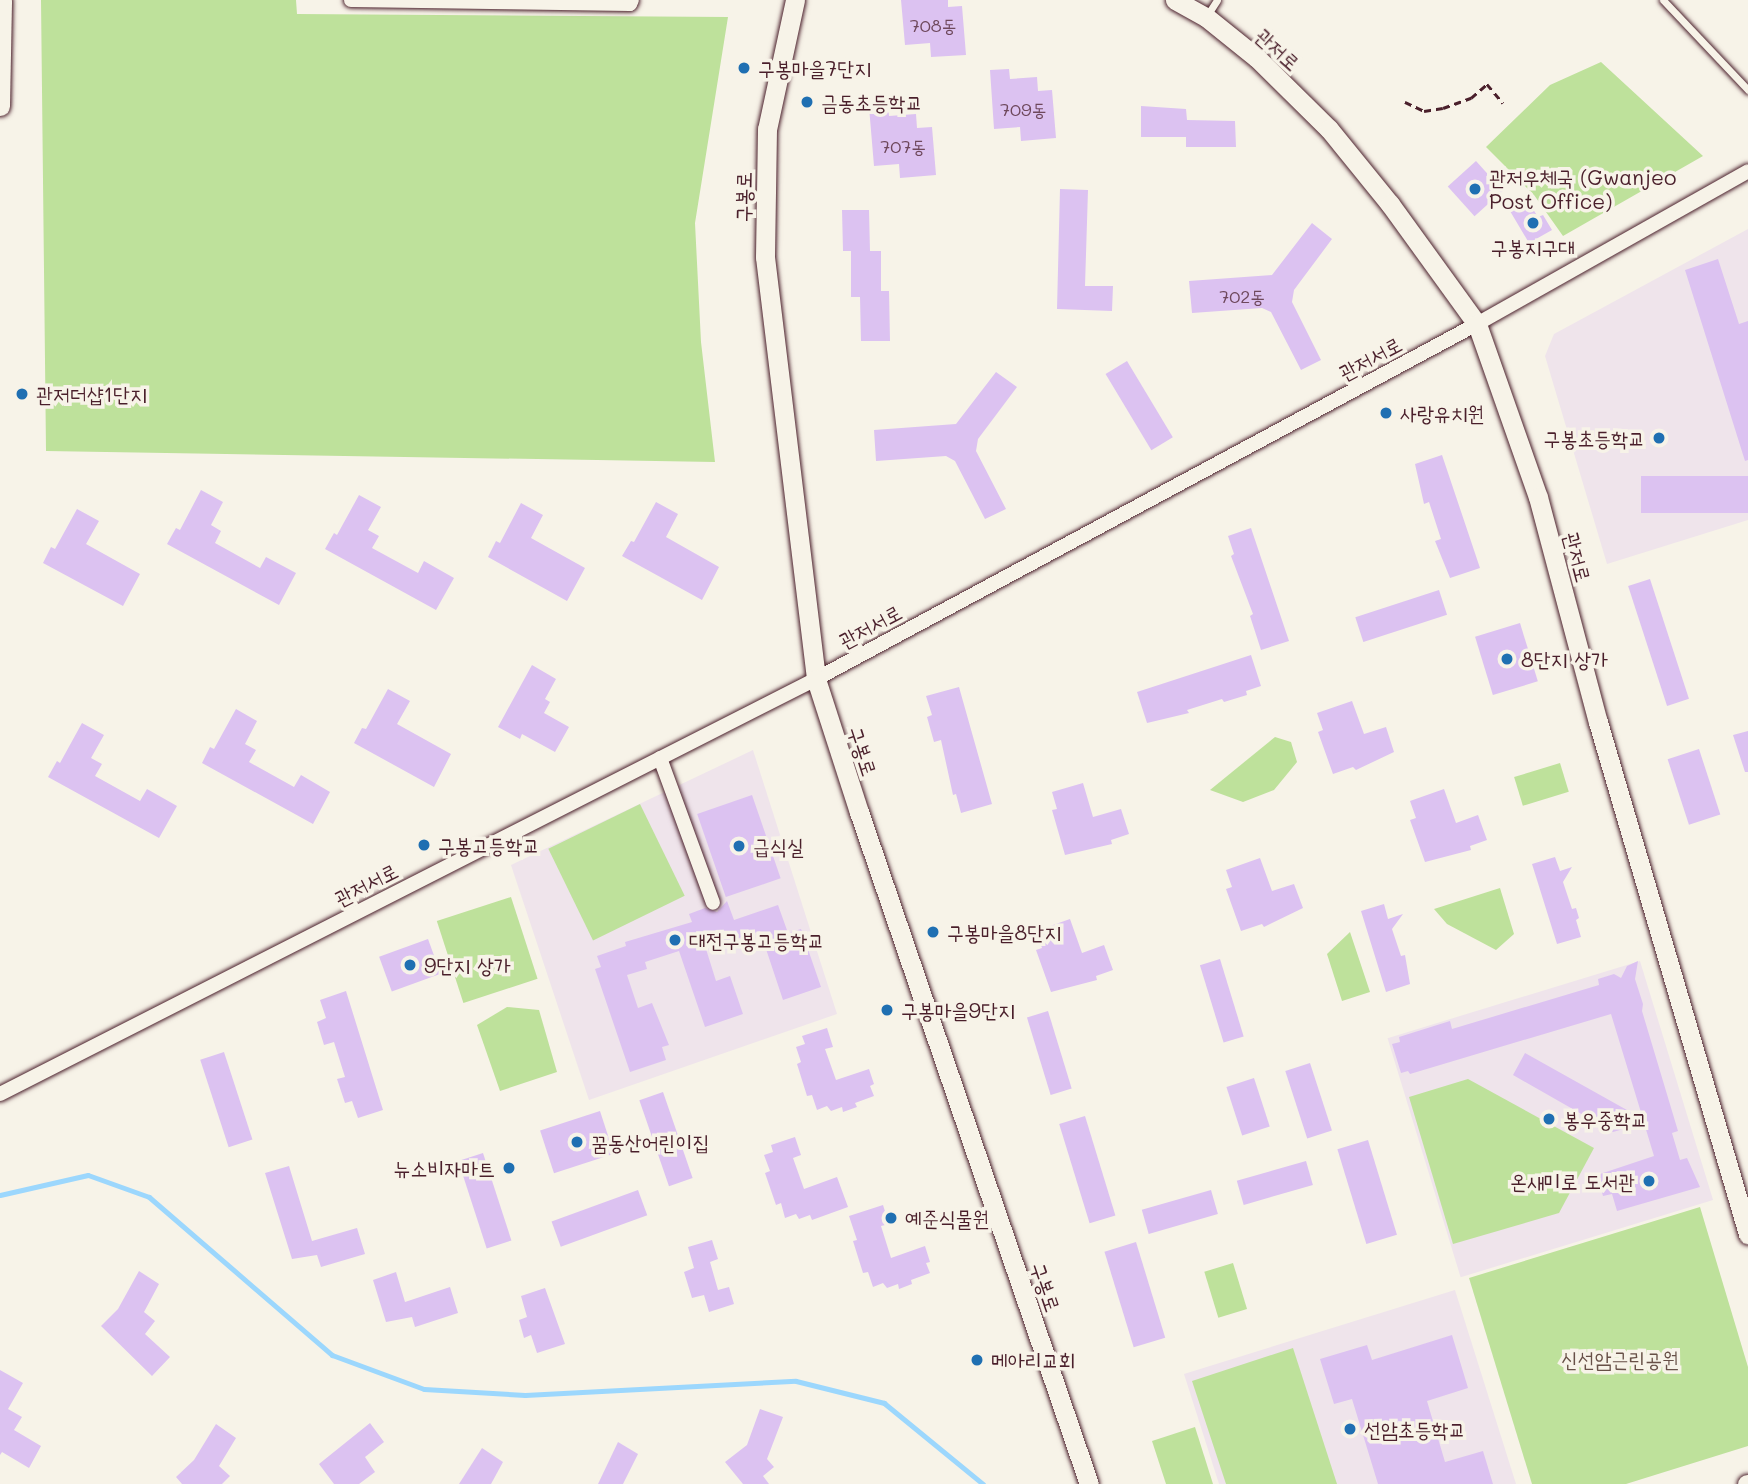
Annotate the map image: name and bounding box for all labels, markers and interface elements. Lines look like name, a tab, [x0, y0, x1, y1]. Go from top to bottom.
house number: 708동	[910, 14, 956, 36]
street label: 관저로	[1251, 23, 1305, 75]
place label: 구봉마을7단지	[758, 55, 871, 81]
marker: 구봉마을7단지	[736, 60, 752, 76]
place label: 금동초등학교	[821, 89, 922, 115]
marker: 금동초등학교	[799, 94, 815, 110]
house number: 709동	[1000, 98, 1046, 120]
house number: 707동	[880, 135, 926, 157]
place label: 관저우체국 (Gwanjeo Post Office)	[1489, 164, 1676, 214]
street label: 구봉로	[730, 171, 756, 223]
marker: 관저우체국 (Gwanjeo Post Office)	[1467, 181, 1483, 197]
marker: 구봉지구대	[1525, 215, 1541, 231]
place label: 구봉지구대	[1491, 234, 1575, 260]
house number: 702동	[1219, 285, 1265, 307]
street label: 관저서로	[1334, 331, 1406, 385]
place label: 관저더샵1단지	[36, 381, 147, 407]
marker: 관저더샵1단지	[14, 386, 30, 402]
place label: 사랑유치원	[1400, 400, 1484, 426]
marker: 사랑유치원	[1378, 405, 1394, 421]
place label: 구봉초등학교	[1544, 425, 1645, 451]
marker: 구봉초등학교	[1651, 430, 1667, 446]
street label: 관저로	[1559, 529, 1597, 585]
street label: 관저서로	[834, 599, 906, 653]
place label: 8단지 상가	[1521, 646, 1608, 672]
marker: 8단지 상가	[1499, 651, 1515, 667]
street label: 구봉로	[843, 723, 883, 779]
place label: 구봉고등학교	[438, 832, 539, 858]
place label: 급식실	[753, 833, 804, 859]
marker: 구봉고등학교	[416, 837, 432, 853]
marker: 급식실	[731, 838, 747, 854]
street label: 관저서로	[330, 857, 402, 911]
place label: 구봉마을8단지	[947, 919, 1061, 945]
marker: 구봉마을8단지	[925, 924, 941, 940]
place label: 대전구봉고등학교	[689, 927, 824, 953]
marker: 대전구봉고등학교	[667, 932, 683, 948]
place label: 9단지 상가	[424, 952, 511, 978]
marker: 9단지 상가	[402, 957, 418, 973]
place label: 구봉마을9단지	[901, 997, 1015, 1023]
marker: 구봉마을9단지	[879, 1002, 895, 1018]
place label: 봉우중학교	[1563, 1106, 1647, 1132]
marker: 봉우중학교	[1541, 1111, 1557, 1127]
place label: 꿈동산어린이집	[591, 1129, 709, 1155]
marker: 꿈동산어린이집	[569, 1134, 585, 1150]
place label: 뉴소비자마트	[394, 1155, 495, 1181]
marker: 뉴소비자마트	[501, 1160, 517, 1176]
place label: 온새미로 도서관	[1510, 1168, 1635, 1194]
marker: 온새미로 도서관	[1641, 1173, 1657, 1189]
place label: 예준식물원	[905, 1205, 989, 1231]
marker: 예준식물원	[883, 1210, 899, 1226]
street label: 구봉로	[1026, 1259, 1066, 1315]
park label: 신선암근린공원	[1561, 1346, 1679, 1372]
place label: 메아리교회	[991, 1347, 1075, 1373]
marker: 메아리교회	[969, 1352, 985, 1368]
place label: 선암초등학교	[1364, 1416, 1465, 1442]
marker: 선암초등학교	[1342, 1421, 1358, 1437]

